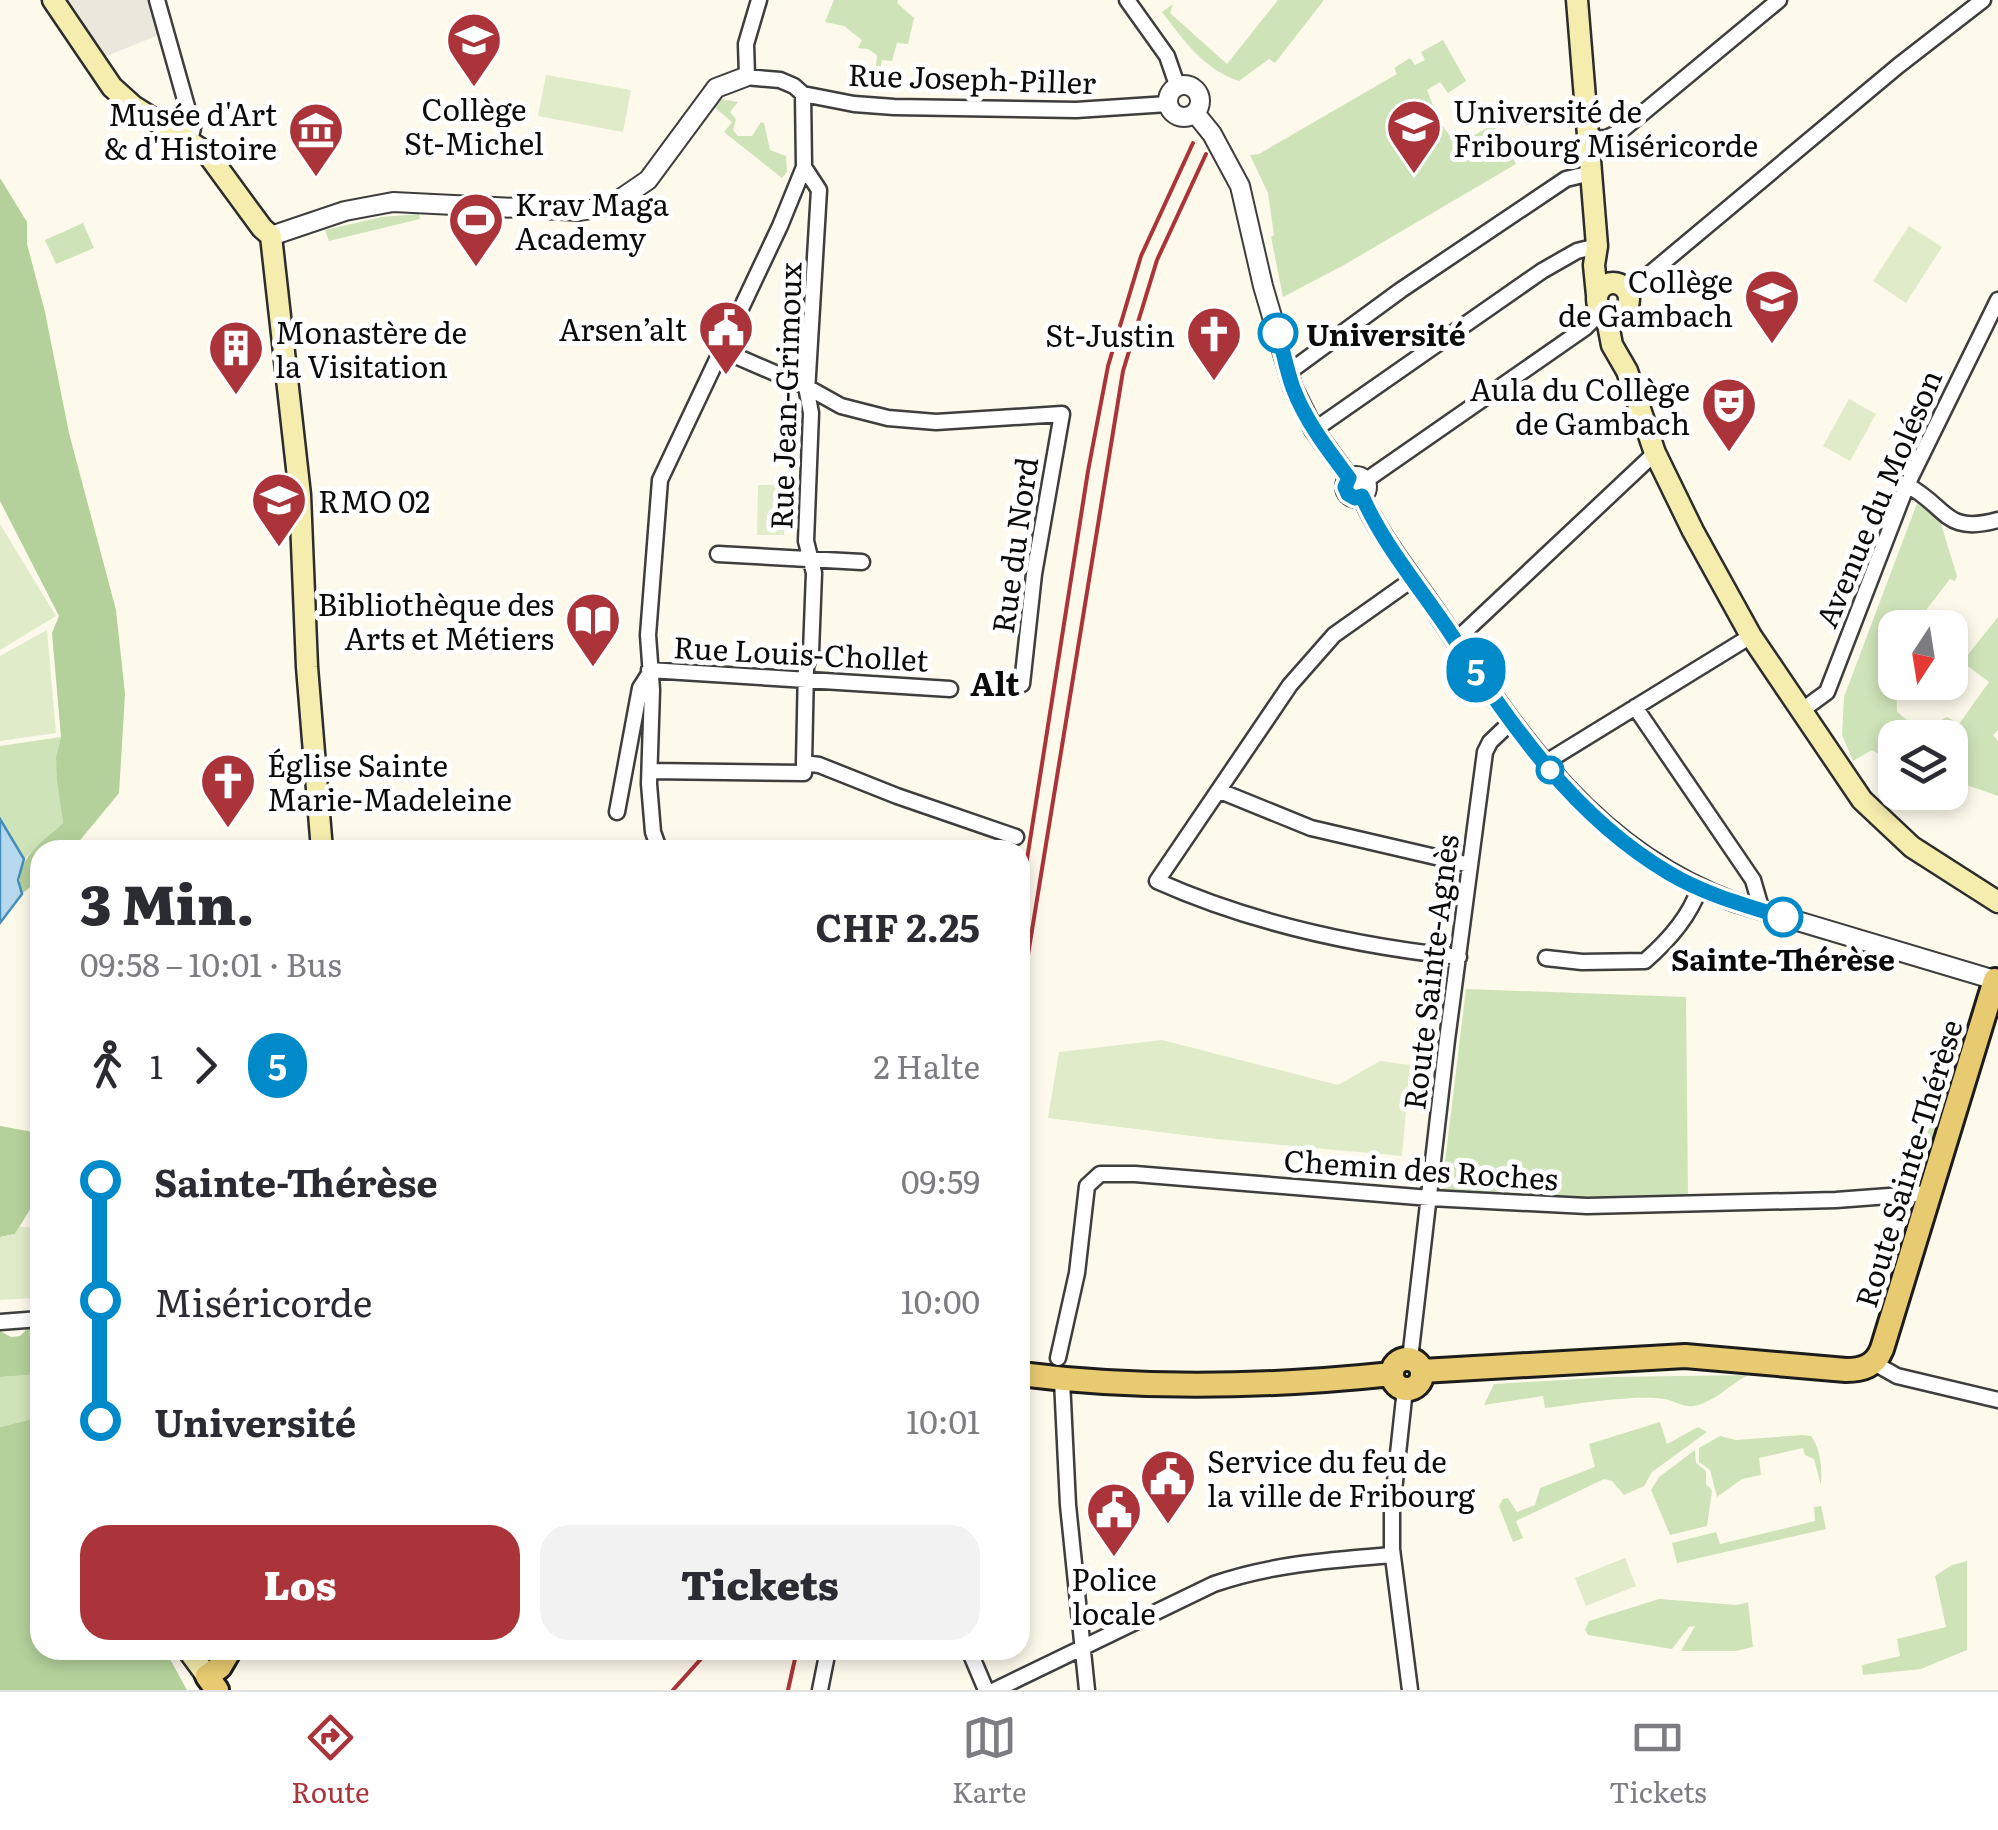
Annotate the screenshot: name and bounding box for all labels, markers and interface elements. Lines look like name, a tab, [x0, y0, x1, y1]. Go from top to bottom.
school or university icon: Collège St-Michel	[444, 10, 504, 89]
street label: Rue Joseph-Piller	[847, 51, 1097, 103]
place label: Collège St-Michel	[404, 86, 544, 164]
place label: Université de Fribourg Miséricorde	[1453, 88, 1758, 166]
place label: Musée d'Art & d'Histoire	[104, 91, 277, 169]
school or university icon: Université de Fribourg Miséricorde	[1384, 97, 1444, 176]
museum icon: Musée d'Art & d'Histoire	[286, 100, 346, 179]
place label: Krav Maga Academy	[515, 181, 670, 259]
sports icon: Krav Maga Academy	[446, 190, 506, 269]
place label: Collège de Gambach	[1558, 258, 1733, 336]
street label: Rue Jean-Grimoux	[757, 262, 811, 530]
school or university icon: Collège de Gambach	[1742, 267, 1802, 346]
public building icon: Arsen’alt	[696, 298, 756, 377]
church icon: St-Justin	[1184, 304, 1244, 383]
place label: Arsen’alt	[559, 306, 687, 350]
place label: Monastère de la Visitation	[275, 309, 467, 387]
place label: Université	[1306, 311, 1466, 355]
place label: St-Justin	[1045, 312, 1175, 356]
marker: Université	[1259, 314, 1297, 352]
building icon: Monastère de la Visitation	[206, 318, 266, 397]
street label: Avenue du Moléson	[1803, 362, 1951, 634]
place label: Aula du Collège de Gambach	[1470, 366, 1690, 444]
theatre icon: Aula du Collège de Gambach	[1699, 375, 1759, 454]
street label: Rue du Nord	[979, 454, 1047, 636]
school or university icon: RMO 02	[249, 470, 309, 549]
place label: RMO 02	[318, 478, 430, 522]
place label: Bibliothèque des Arts et Métiers	[317, 581, 554, 659]
library icon: Bibliothèque des Arts et Métiers	[563, 590, 623, 669]
north arrow	[1878, 610, 1968, 700]
map controls	[1878, 610, 1968, 810]
street label: Rue Louis-Chollet	[672, 623, 930, 681]
line badge: 5	[1444, 638, 1508, 702]
text: 5	[1466, 644, 1486, 696]
district label: Alt	[970, 658, 1020, 706]
button: layers	[1878, 720, 1968, 810]
place label: Église Sainte Marie-Madeleine	[267, 742, 512, 820]
church icon: Église Sainte Marie-Madeleine	[198, 751, 258, 830]
unlabelled marker	[1537, 757, 1563, 783]
street label: Route Sainte-Agnès	[1390, 832, 1468, 1112]
text: 3 Min.	[80, 860, 254, 942]
text: CHF 2.25	[815, 897, 980, 954]
marker: Sainte-Thérèse	[1764, 898, 1802, 936]
place label: Sainte-Thérèse	[1671, 936, 1895, 980]
text: 09:58 – 10:01 · Bus	[80, 939, 342, 987]
street label: Route Sainte-Thérèse	[1842, 1014, 1972, 1312]
icon: walk	[80, 1038, 135, 1093]
icon: forward	[178, 1038, 233, 1093]
text: 5	[268, 1039, 287, 1091]
text: 1	[150, 1041, 163, 1089]
text: 2 Halte	[874, 1041, 980, 1089]
street label: Chemin des Roches	[1282, 1136, 1560, 1200]
text: Sainte-Thérèse	[154, 1152, 438, 1209]
text: 09:59	[901, 1156, 980, 1204]
text: Miséricorde	[154, 1272, 372, 1329]
text: 10:00	[901, 1276, 980, 1324]
text: Université	[154, 1392, 356, 1449]
text: 10:01	[906, 1396, 980, 1444]
place label: Service du feu de la ville de Fribourg	[1207, 1438, 1475, 1516]
public building icon: Service du feu de la ville de Fribourg	[1138, 1447, 1198, 1526]
public building icon: Police locale	[1084, 1480, 1144, 1559]
button: Los	[80, 1525, 520, 1640]
button: Tickets	[540, 1525, 980, 1640]
place label: Police locale	[1071, 1556, 1157, 1634]
tab: Route	[291, 1710, 370, 1812]
tab: Karte	[952, 1710, 1027, 1812]
tab: Tickets	[1609, 1710, 1707, 1812]

